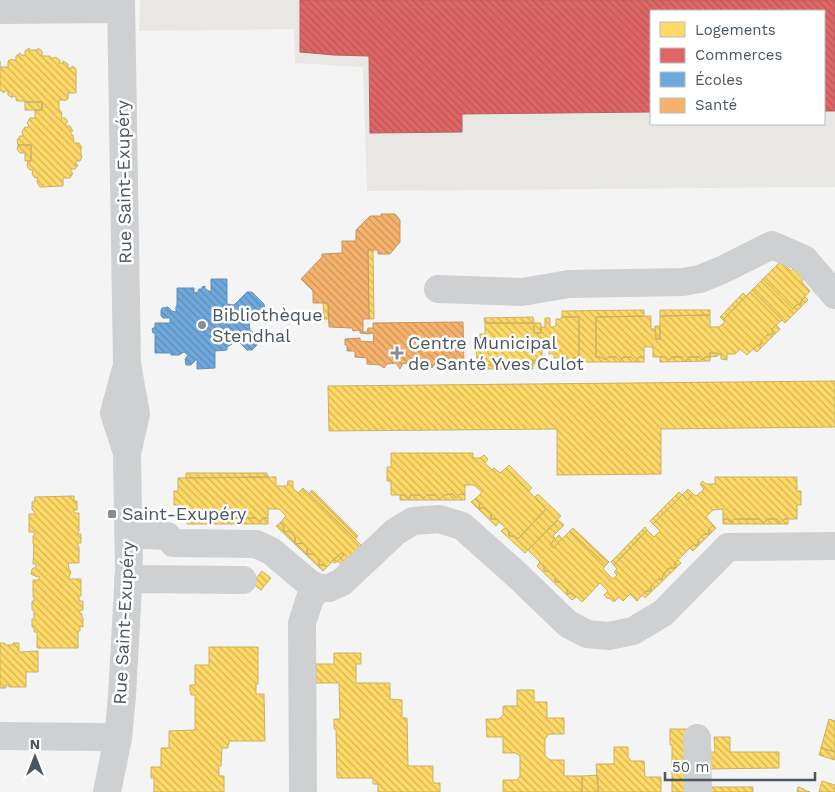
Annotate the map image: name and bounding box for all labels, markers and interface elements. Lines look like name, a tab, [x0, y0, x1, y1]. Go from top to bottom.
legend	[650, 10, 825, 125]
text: Logements	[695, 21, 776, 39]
text: Commerces	[695, 46, 782, 64]
text: Écoles	[695, 71, 743, 89]
text: Santé	[695, 96, 737, 114]
street label: Rue Saint-Exupéry	[112, 99, 135, 264]
place label: Bibliothèque Stendhal	[212, 304, 323, 346]
marker: Bibliothèque Stendhal	[196, 319, 208, 331]
place label: Centre Municipal de Santé Yves Culot	[408, 332, 584, 374]
marker: Centre Municipal de Santé Yves Culot	[390, 346, 404, 360]
place label: Saint-Exupéry	[122, 503, 247, 524]
marker: Saint-Exupéry	[106, 508, 118, 520]
street label: Rue Saint-Exupéry	[109, 540, 138, 705]
north arrow	[10, 732, 60, 782]
text: N	[30, 736, 40, 752]
scale bar	[665, 750, 815, 782]
text: 50 m	[672, 758, 709, 776]

